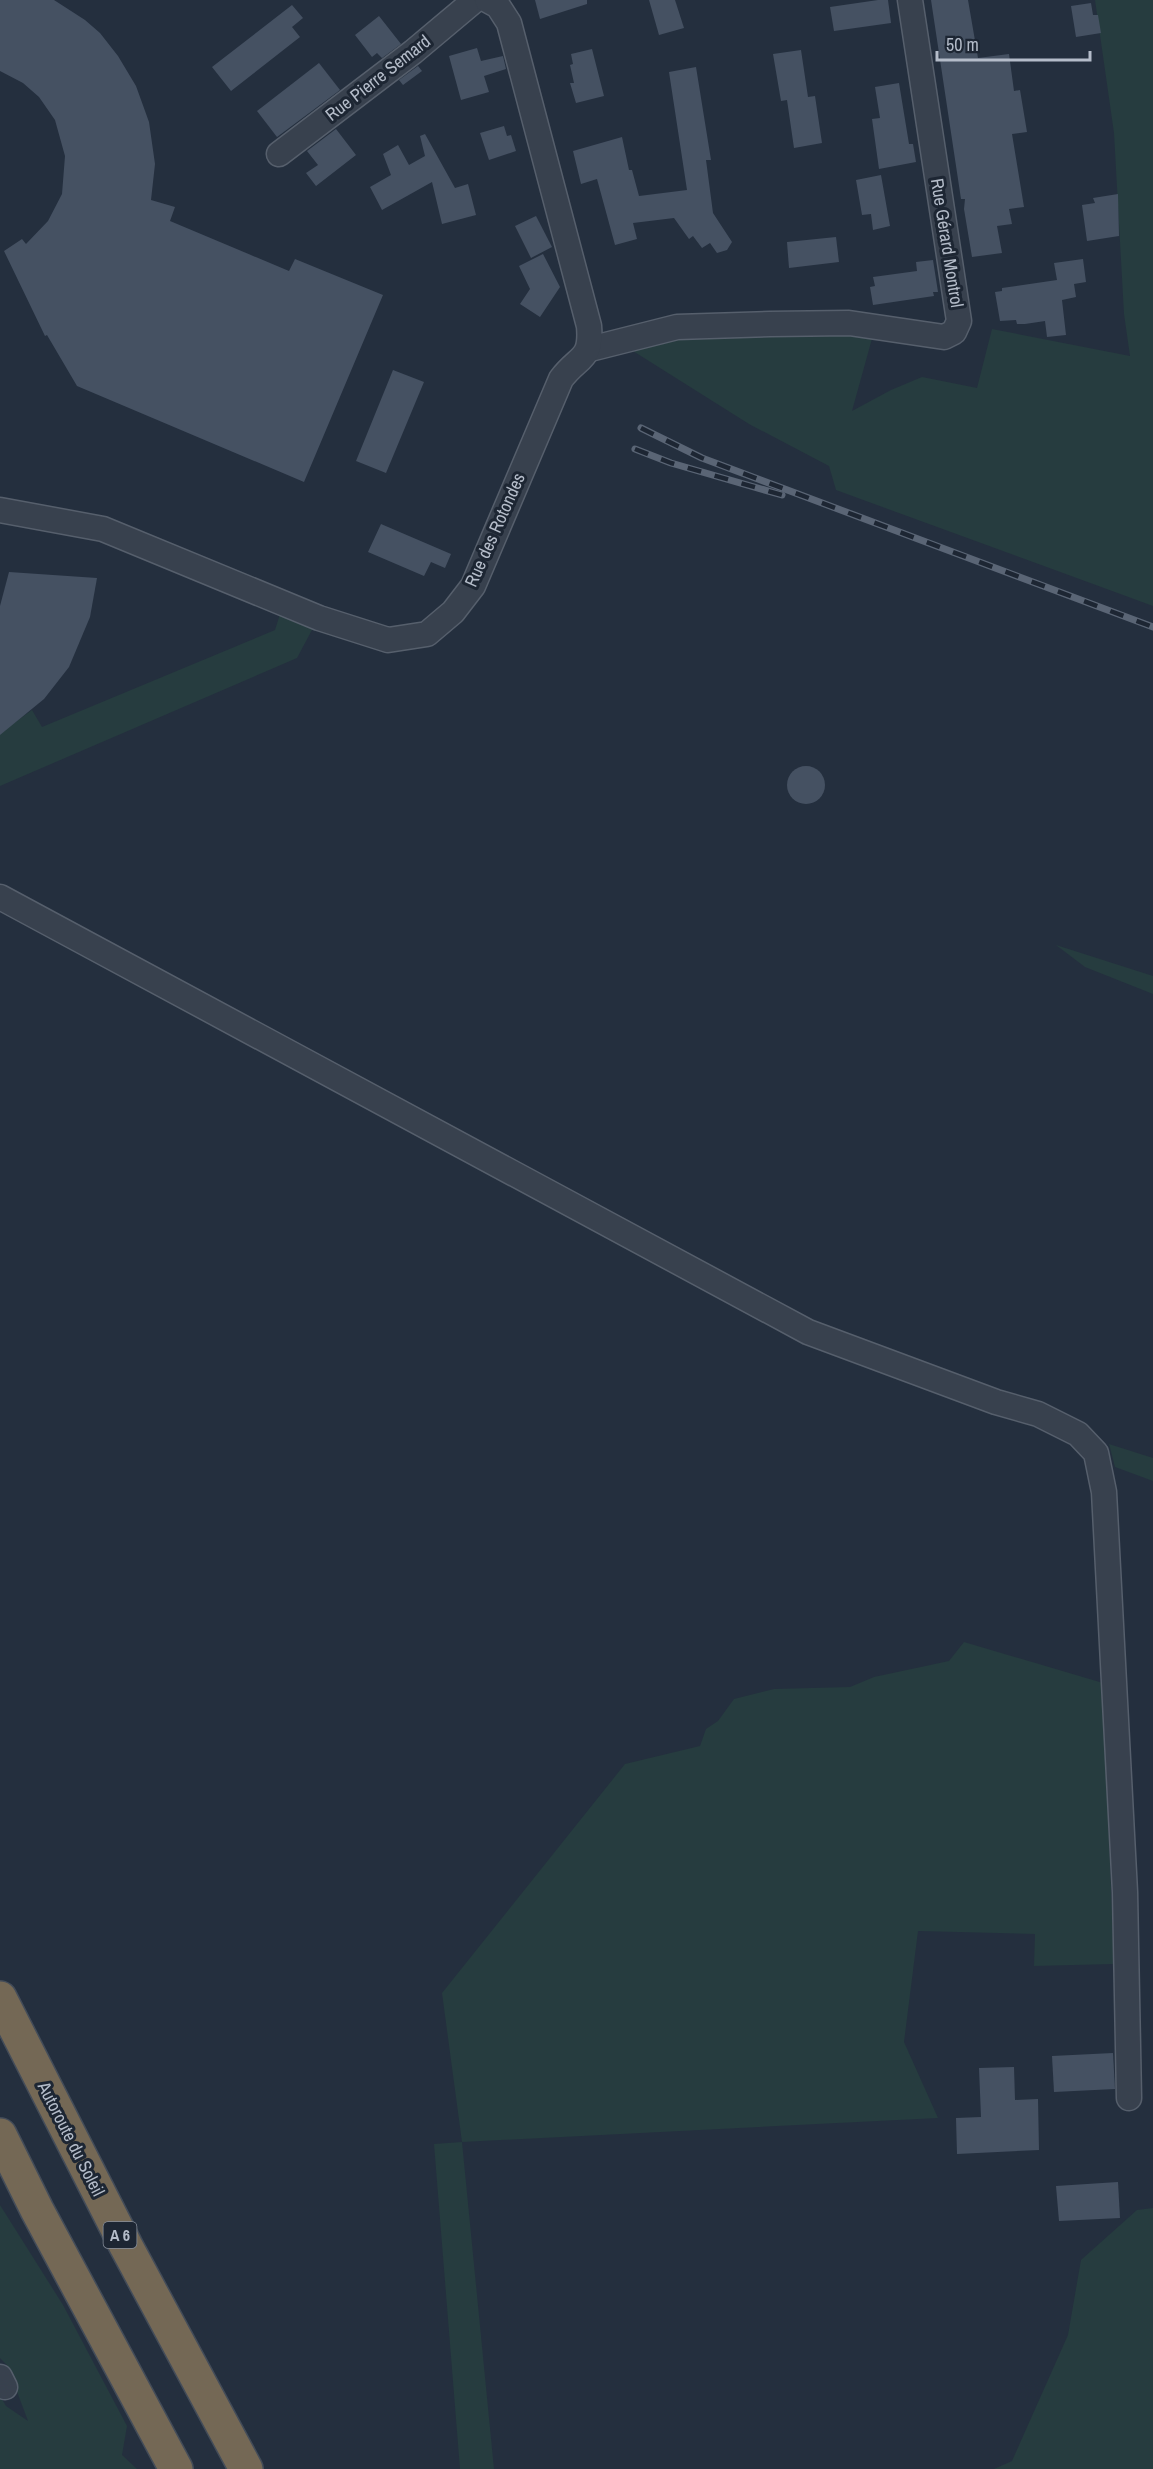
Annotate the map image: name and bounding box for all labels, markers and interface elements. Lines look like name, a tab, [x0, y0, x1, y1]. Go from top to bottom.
scale bar	[937, 24, 1090, 62]
street label: Rue Pierre Semard	[320, 29, 435, 127]
text: 50 m	[946, 32, 979, 57]
street label: Rue Gérard Montrol	[925, 177, 970, 309]
street label: Rue des Rotondes	[458, 469, 531, 591]
street label: Autoroute du Soleil	[31, 2076, 111, 2200]
road number: A 6	[104, 2222, 136, 2248]

